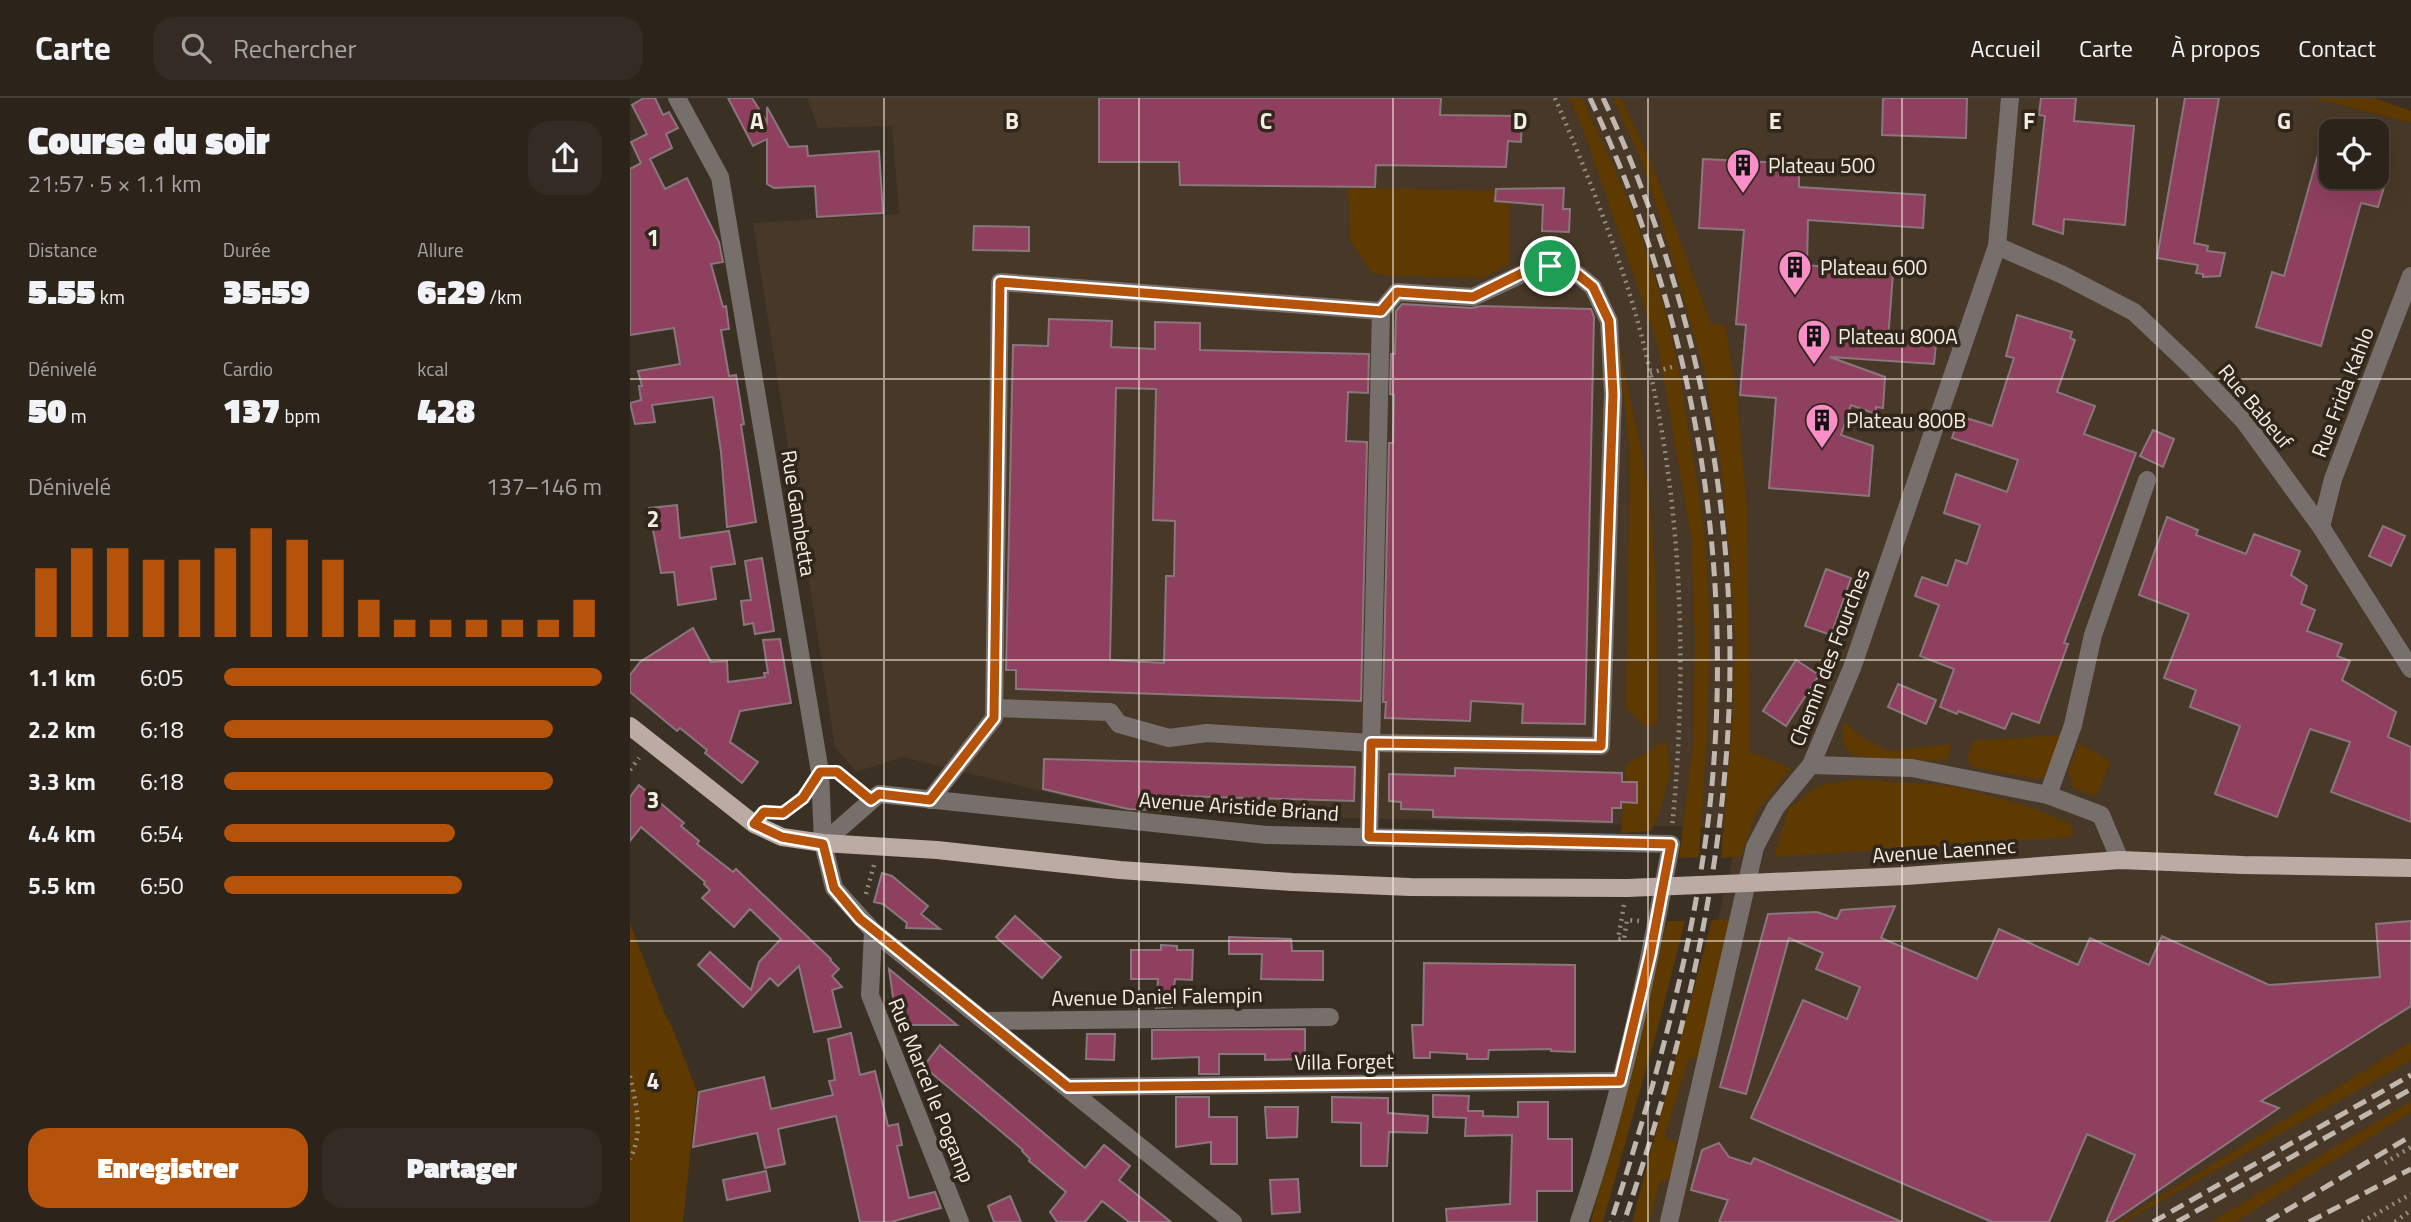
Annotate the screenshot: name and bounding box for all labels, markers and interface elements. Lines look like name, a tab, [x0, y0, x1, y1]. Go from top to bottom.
search box	[153, 17, 643, 80]
text: Carte	[35, 23, 111, 73]
icon: search	[177, 29, 215, 67]
text: Rechercher	[233, 29, 356, 68]
text: Accueil	[1970, 30, 2041, 66]
text: Carte	[2079, 30, 2133, 66]
text: À propos	[2171, 30, 2260, 66]
text: Contact	[2298, 30, 2376, 66]
text: A	[750, 103, 764, 138]
text: B	[1005, 103, 1019, 138]
text: C	[1260, 103, 1272, 138]
text: D	[1513, 103, 1527, 138]
text: E	[1769, 103, 1781, 138]
text: F	[2023, 103, 2035, 138]
text: G	[2277, 103, 2291, 138]
text: Course du soir	[28, 111, 270, 169]
map controls	[2319, 119, 2389, 189]
button: locate	[2319, 119, 2389, 189]
button: share	[528, 121, 602, 195]
building icon: Plateau 500	[1724, 146, 1762, 195]
place label: Plateau 500	[1768, 149, 1875, 181]
text: 21:57 · 5 × 1.1 km	[28, 166, 202, 201]
text: 1	[647, 220, 659, 255]
text: Distance	[28, 235, 97, 264]
text: Durée	[223, 235, 271, 264]
text: Allure	[417, 235, 464, 264]
pin	[1520, 236, 1580, 296]
icon: arrive	[1531, 247, 1569, 285]
building icon: Plateau 600	[1776, 248, 1814, 297]
place label: Plateau 600	[1820, 251, 1927, 283]
text: 5.55	[28, 264, 96, 318]
text: 35:59	[223, 264, 310, 318]
text: 6:29	[417, 264, 485, 318]
text: km	[96, 282, 125, 311]
text: /km	[485, 282, 522, 311]
building icon: Plateau 800A	[1795, 317, 1833, 366]
place label: Plateau 800A	[1838, 320, 1958, 352]
street label: Rue Frida Kahlo	[2302, 322, 2382, 462]
text: Dénivelé	[28, 354, 97, 383]
text: Cardio	[223, 354, 273, 383]
text: kcal	[417, 354, 448, 383]
street label: Rue Babeuf	[2211, 356, 2301, 456]
text: 50	[28, 383, 67, 437]
text: 137	[223, 383, 280, 437]
text: 428	[417, 383, 475, 437]
text: m	[67, 401, 87, 430]
text: bpm	[280, 401, 321, 430]
building icon: Plateau 800B	[1803, 401, 1841, 450]
place label: Plateau 800B	[1846, 404, 1966, 436]
street label: Rue Gambetta	[773, 448, 825, 579]
text: Dénivelé	[28, 469, 111, 504]
text: 137–146 m	[486, 469, 602, 504]
text: 2	[647, 501, 659, 536]
street label: Chemin des Fourches	[1780, 563, 1878, 751]
text: 1.1 km	[28, 660, 96, 695]
text: 6:05	[140, 660, 184, 695]
text: 2.2 km	[28, 712, 96, 747]
text: 6:18	[140, 712, 184, 747]
text: 3.3 km	[28, 764, 96, 799]
text: 6:18	[140, 764, 184, 799]
text: 3	[647, 782, 659, 817]
street label: Avenue Aristide Briand	[1138, 783, 1340, 829]
text: 4.4 km	[28, 816, 96, 851]
text: 6:54	[140, 816, 184, 851]
street label: Avenue Laennec	[1871, 829, 2017, 871]
text: 5.5 km	[28, 868, 96, 903]
text: 6:50	[140, 868, 184, 903]
street label: Avenue Daniel Falempin	[1051, 978, 1263, 1014]
street label: Rue Marcel le Pogamp	[880, 993, 984, 1187]
street label: Villa Forget	[1294, 1044, 1395, 1078]
text: 4	[647, 1063, 659, 1098]
button: Enregistrer	[28, 1128, 308, 1208]
button: Partager	[322, 1128, 602, 1208]

